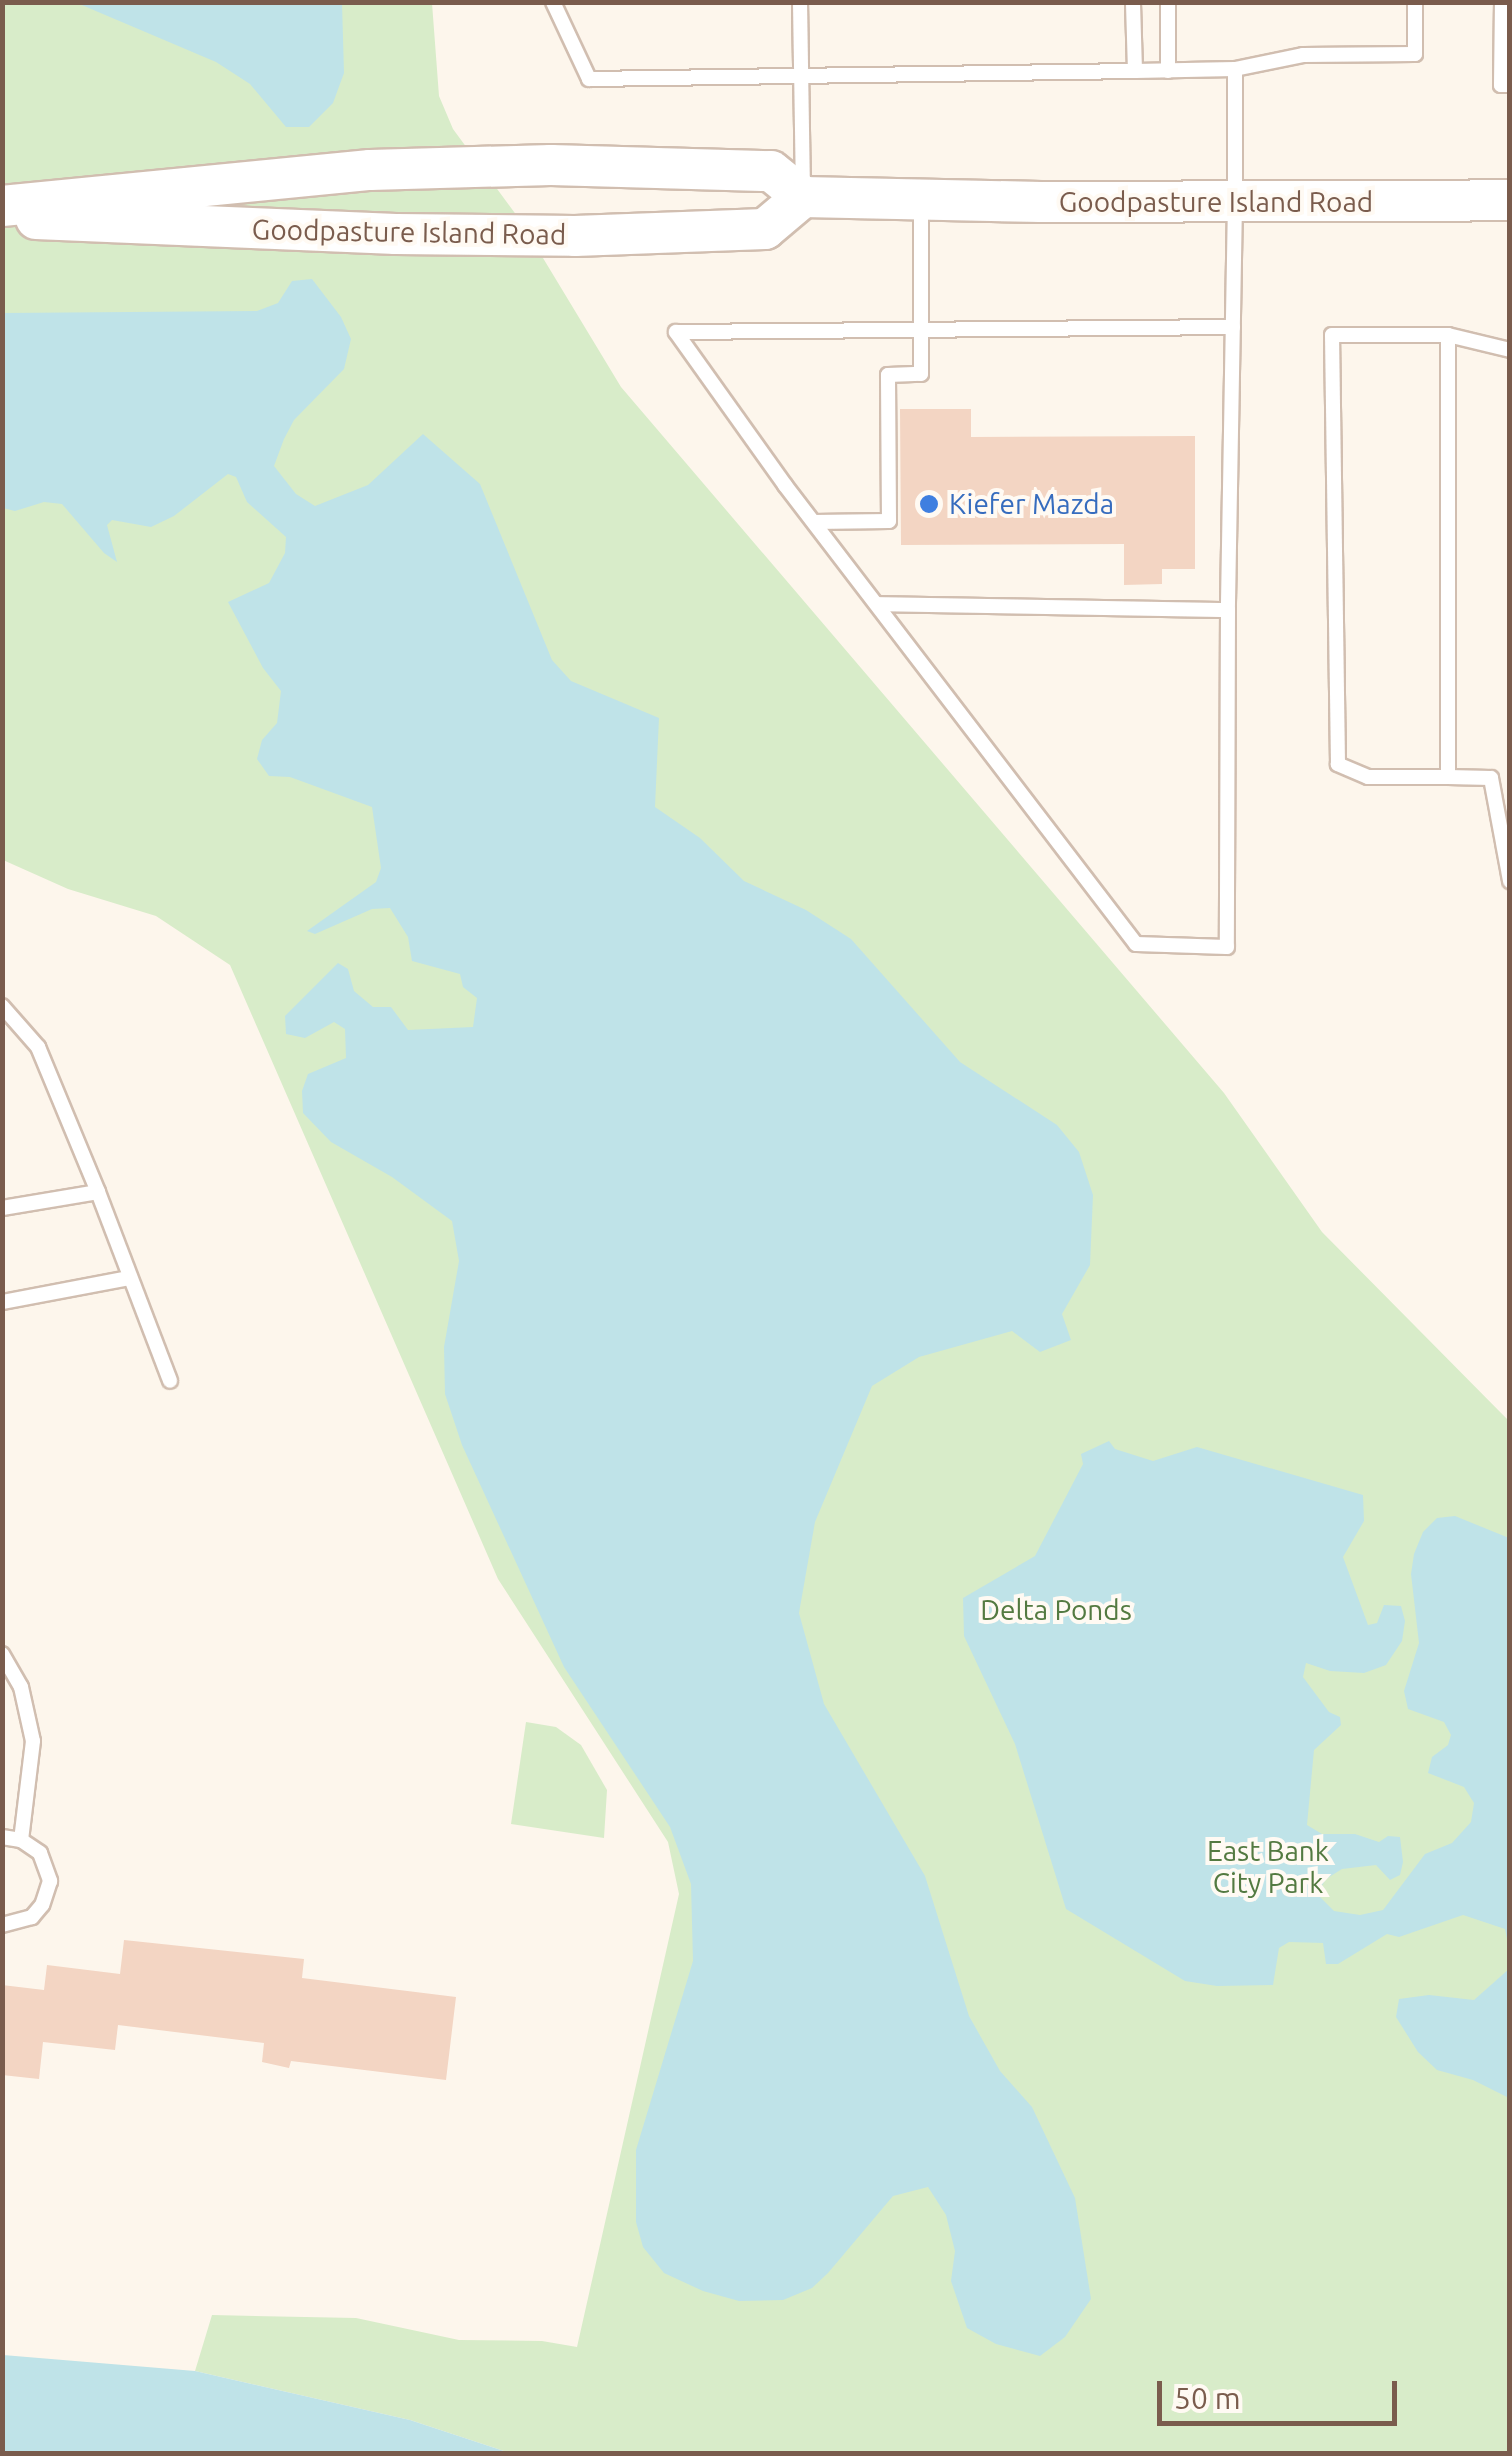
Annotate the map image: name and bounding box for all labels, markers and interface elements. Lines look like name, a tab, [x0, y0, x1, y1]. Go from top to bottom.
street label: Goodpasture Island Road	[1059, 185, 1373, 219]
street label: Goodpasture Island Road	[251, 212, 567, 252]
place label: Kiefer Mazda	[949, 487, 1114, 521]
marker: Kiefer Mazda	[918, 493, 940, 515]
park label: Delta Ponds	[980, 1593, 1132, 1627]
park label: East Bank City Park	[1207, 1834, 1329, 1900]
scale bar	[1162, 2361, 1402, 2423]
text: 50 m	[1174, 2381, 1241, 2415]

